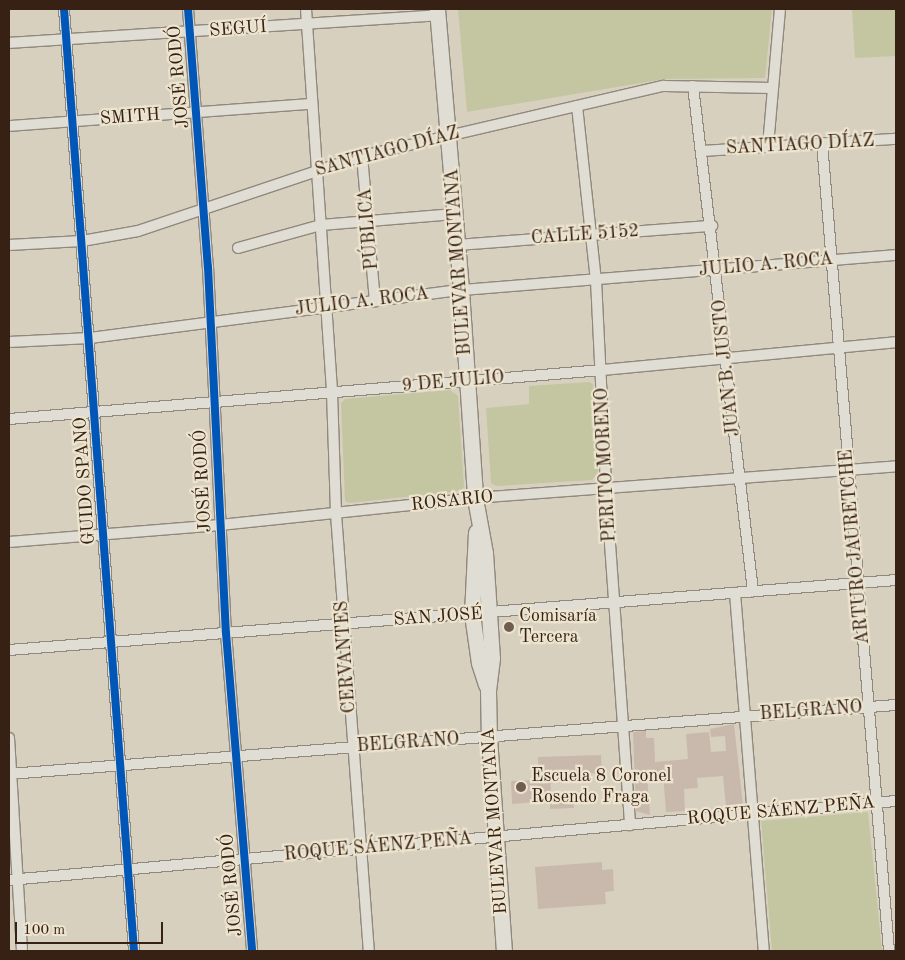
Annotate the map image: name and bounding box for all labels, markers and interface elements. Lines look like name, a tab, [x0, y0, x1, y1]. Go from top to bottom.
street label: SEGUÍ	[208, 16, 268, 42]
street label: JOSÉ RODÓ	[164, 25, 194, 129]
street label: SMITH	[99, 104, 161, 130]
street label: SANTIAGO DÍAZ	[313, 122, 461, 182]
street label: SANTIAGO DÍAZ	[725, 130, 875, 160]
street label: BULEVAR MONTANA	[442, 168, 476, 356]
street label: PÚBLICA	[355, 187, 383, 271]
street label: CALLE 5152	[530, 220, 640, 250]
street label: JULIO A. ROCA	[698, 248, 834, 282]
street label: JULIO A. ROCA	[294, 283, 430, 321]
street label: JUAN B. JUSTO	[709, 298, 745, 438]
street label: 9 DE JULIO	[401, 367, 505, 397]
street label: PERITO MORENO	[591, 387, 621, 543]
street label: GUIDO SPANO	[70, 416, 100, 546]
street label: JOSÉ RODÓ	[190, 429, 216, 533]
street label: ARTURO JAURETCHE	[836, 449, 874, 645]
street label: ROSARIO	[410, 486, 494, 516]
street label: CERVANTES	[331, 600, 361, 714]
street label: SAN JOSÉ	[393, 603, 483, 631]
place label: Comisaría Tercera	[519, 606, 597, 649]
marker: Comisaría Tercera	[503, 621, 515, 633]
street label: BELGRANO	[759, 697, 863, 725]
street label: BULEVAR MONTANA	[478, 727, 512, 915]
street label: BELGRANO	[356, 729, 460, 757]
place label: Escuela 8 Coronel Rosendo Fraga	[531, 766, 671, 809]
marker: Escuela 8 Coronel Rosendo Fraga	[515, 781, 527, 793]
street label: ROQUE SÁENZ PEÑA	[686, 792, 876, 830]
street label: ROQUE SÁENZ PEÑA	[283, 828, 473, 866]
street label: JOSÉ RODÓ	[217, 833, 247, 937]
scale bar	[18, 912, 165, 944]
text: 100 m	[23, 923, 65, 938]

